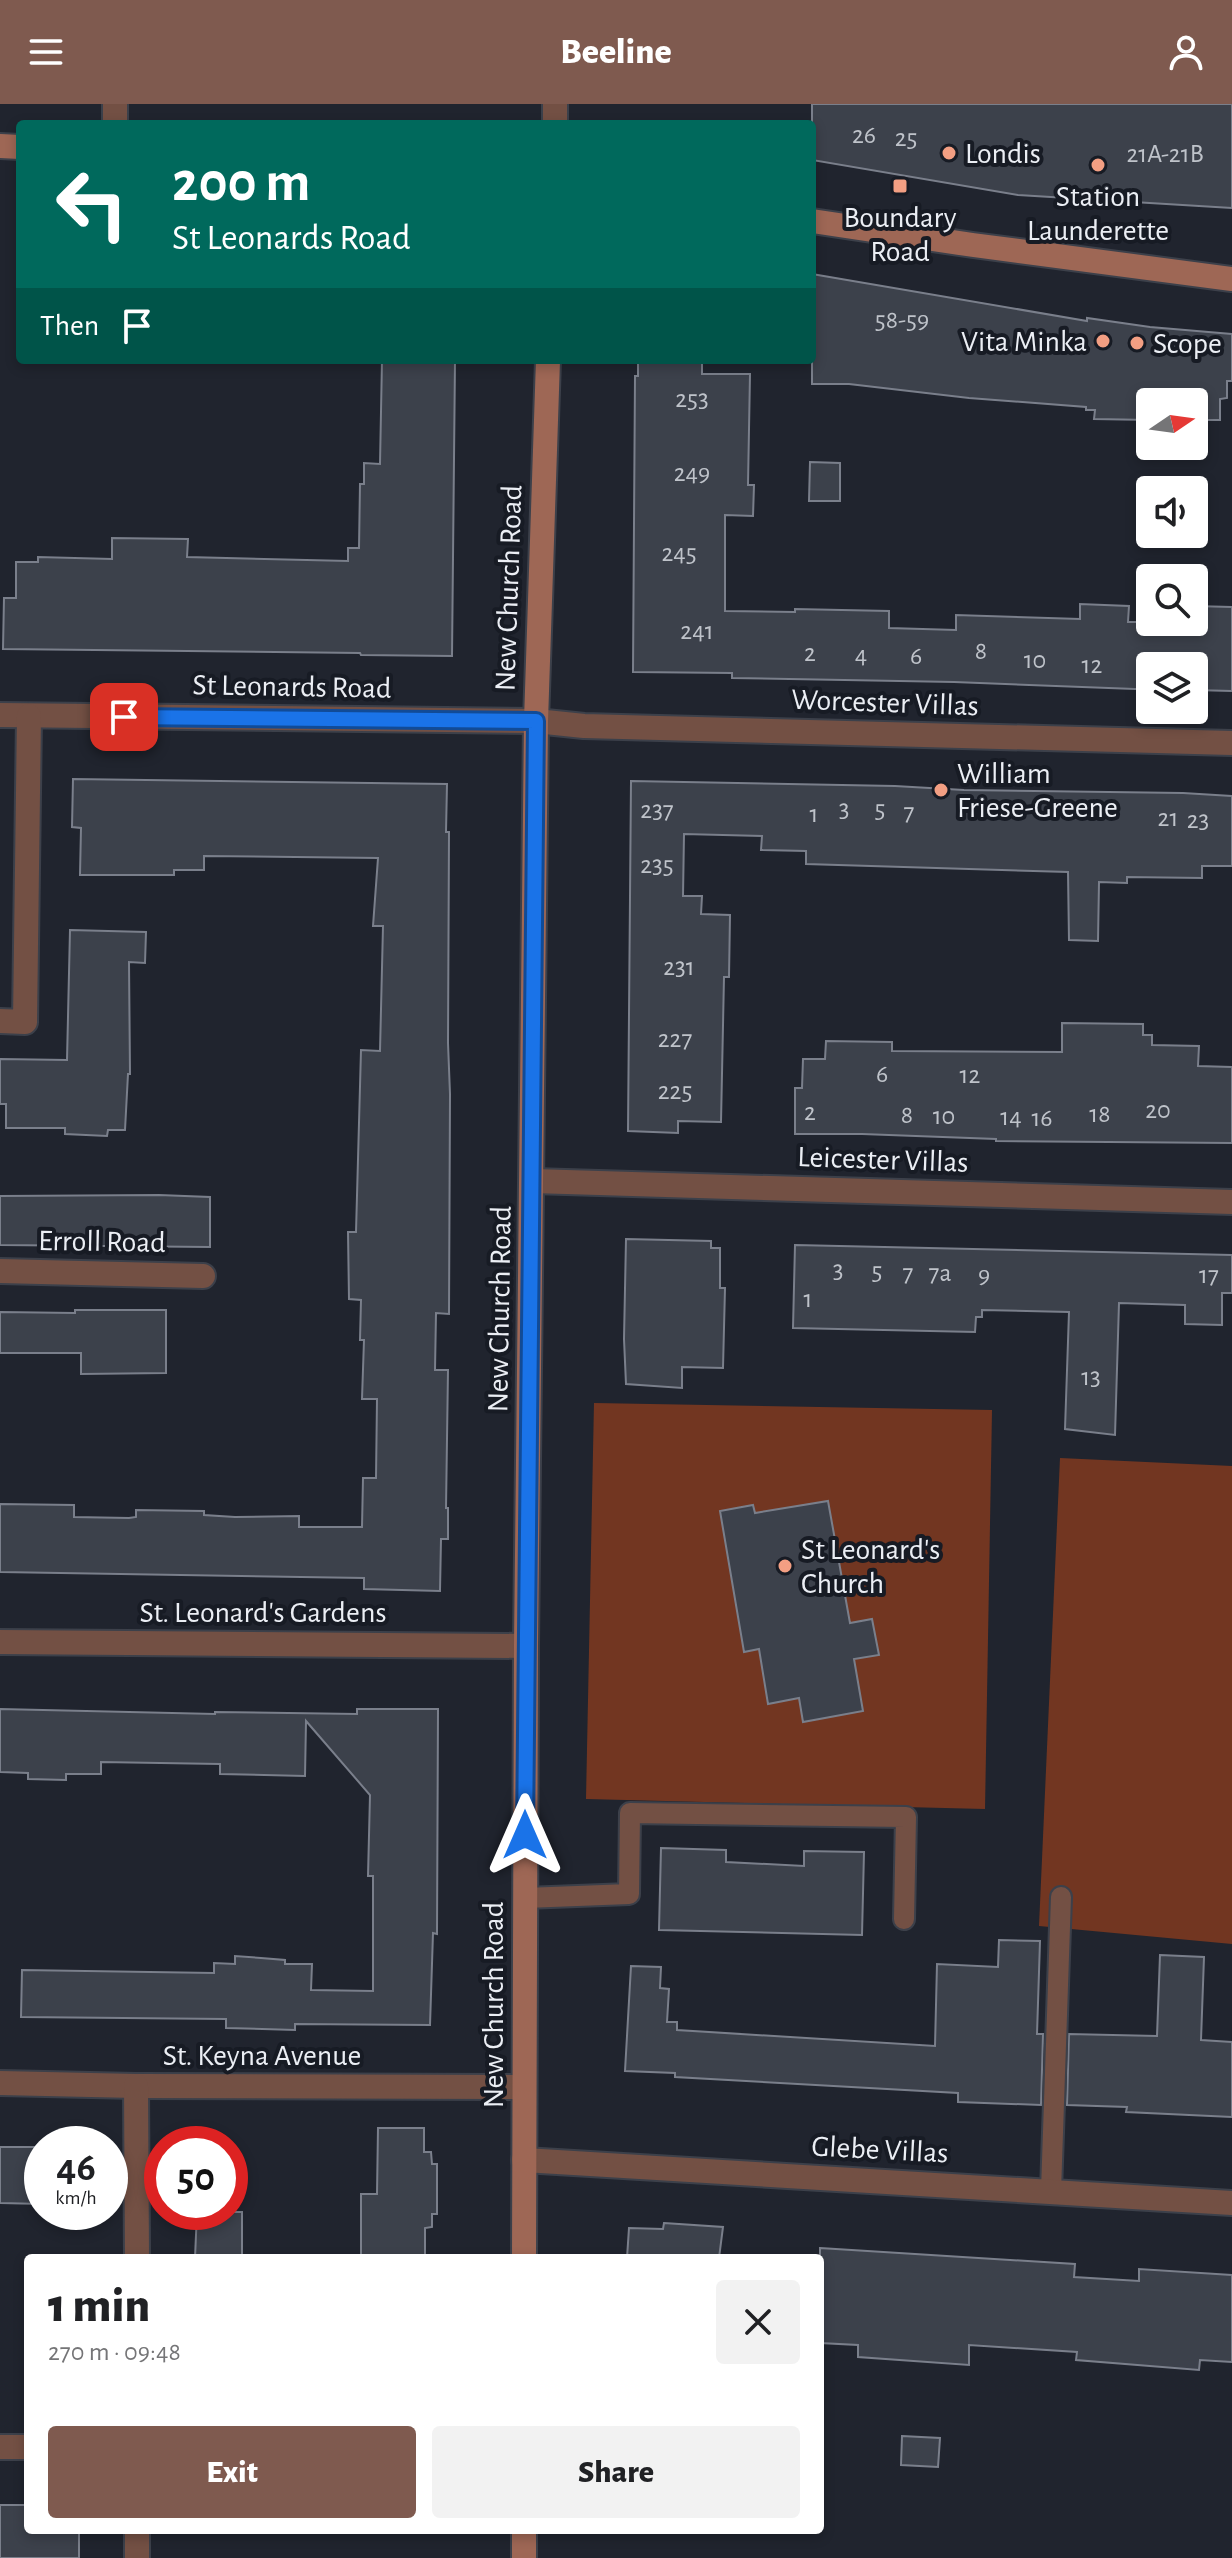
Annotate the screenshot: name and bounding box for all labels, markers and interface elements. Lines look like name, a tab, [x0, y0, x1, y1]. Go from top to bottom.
icon: menu	[24, 30, 68, 74]
icon: person	[1164, 30, 1208, 74]
text: Beeline	[560, 34, 672, 70]
house number: 26	[852, 122, 876, 148]
house number: 25	[895, 125, 917, 151]
place label: Londis	[965, 139, 1041, 169]
house number: 21A-21B	[1126, 141, 1204, 167]
marker: Londis	[940, 144, 958, 162]
icon: left	[40, 152, 144, 256]
text: 200 m	[172, 155, 310, 211]
marker: Station Launderette	[1089, 156, 1107, 174]
marker: Boundary Road	[891, 177, 909, 195]
place label: Station Launderette	[1027, 182, 1169, 246]
place label: Boundary Road	[844, 203, 957, 267]
text: St Leonards Road	[172, 220, 411, 256]
icon: arrive	[115, 304, 159, 348]
house number: 58-59	[875, 307, 929, 333]
text: Then	[40, 311, 99, 341]
place label: Vita Minka	[961, 327, 1087, 357]
place label: Scope	[1153, 329, 1222, 359]
marker: Vita Minka	[1094, 332, 1112, 350]
marker: Scope	[1128, 334, 1146, 352]
house number: 253	[675, 386, 709, 412]
north arrow	[1136, 388, 1208, 460]
map controls	[1136, 388, 1208, 724]
house number: 249	[674, 460, 710, 486]
button: sound	[1136, 476, 1208, 548]
street label: New Church Road	[490, 484, 528, 692]
house number: 245	[661, 540, 697, 566]
button: search	[1136, 564, 1208, 636]
house number: 241	[680, 618, 714, 644]
house number: 8	[975, 638, 987, 664]
house number: 2	[804, 640, 816, 666]
house number: 4	[855, 642, 867, 668]
house number: 6	[910, 643, 922, 669]
house number: 10	[1024, 647, 1046, 673]
house number: 12	[1082, 652, 1103, 678]
button: layers	[1136, 652, 1208, 724]
street label: St Leonards Road	[192, 670, 392, 704]
pin	[90, 683, 158, 751]
street label: Worcester Villas	[791, 685, 979, 721]
icon: arrive	[102, 695, 146, 739]
place label: William Friese-Greene	[957, 759, 1118, 823]
marker: William Friese-Greene	[932, 781, 950, 799]
house number: 3	[839, 796, 849, 822]
house number: 5	[875, 796, 885, 822]
house number: 237	[640, 797, 674, 823]
house number: 7	[904, 799, 915, 825]
house number: 1	[810, 801, 818, 827]
house number: 21	[1158, 805, 1178, 831]
house number: 23	[1187, 807, 1209, 833]
house number: 235	[640, 852, 674, 878]
house number: 231	[663, 954, 695, 980]
house number: 227	[658, 1026, 692, 1052]
house number: 6	[876, 1061, 888, 1087]
house number: 12	[960, 1062, 981, 1088]
house number: 225	[658, 1078, 692, 1104]
house number: 20	[1145, 1097, 1171, 1123]
house number: 2	[804, 1099, 816, 1125]
house number: 18	[1089, 1101, 1111, 1127]
house number: 8	[901, 1102, 913, 1128]
house number: 10	[933, 1103, 955, 1129]
house number: 14	[1000, 1104, 1022, 1130]
house number: 16	[1031, 1105, 1053, 1131]
street label: Leicester Villas	[797, 1142, 969, 1178]
street label: New Church Road	[483, 1206, 517, 1413]
street label: Erroll Road	[38, 1226, 166, 1258]
house number: 3	[833, 1257, 843, 1283]
house number: 5	[872, 1258, 882, 1284]
house number: 7	[903, 1260, 914, 1286]
house number: 7a	[929, 1260, 951, 1286]
house number: 9	[978, 1262, 990, 1288]
house number: 17	[1199, 1262, 1219, 1288]
house number: 1	[804, 1286, 812, 1312]
house number: 13	[1081, 1364, 1101, 1390]
place label: St Leonard's Church	[801, 1535, 940, 1599]
marker: St Leonard's Church	[776, 1557, 794, 1575]
street label: St. Leonard's Gardens	[139, 1598, 387, 1628]
position arrow	[483, 1793, 567, 1877]
street label: New Church Road	[479, 1902, 509, 2108]
street label: St. Keyna Avenue	[163, 2041, 361, 2071]
speed limit sign: 50	[144, 2126, 248, 2230]
street label: Glebe Villas	[811, 2131, 949, 2169]
text: 46	[56, 2148, 96, 2188]
text: km/h	[55, 2188, 97, 2208]
button: close	[716, 2280, 800, 2364]
text: 1 min	[48, 2283, 150, 2331]
text: 270 m · 09:48	[48, 2339, 181, 2365]
button: Exit	[48, 2426, 416, 2518]
button: Share	[432, 2426, 800, 2518]

